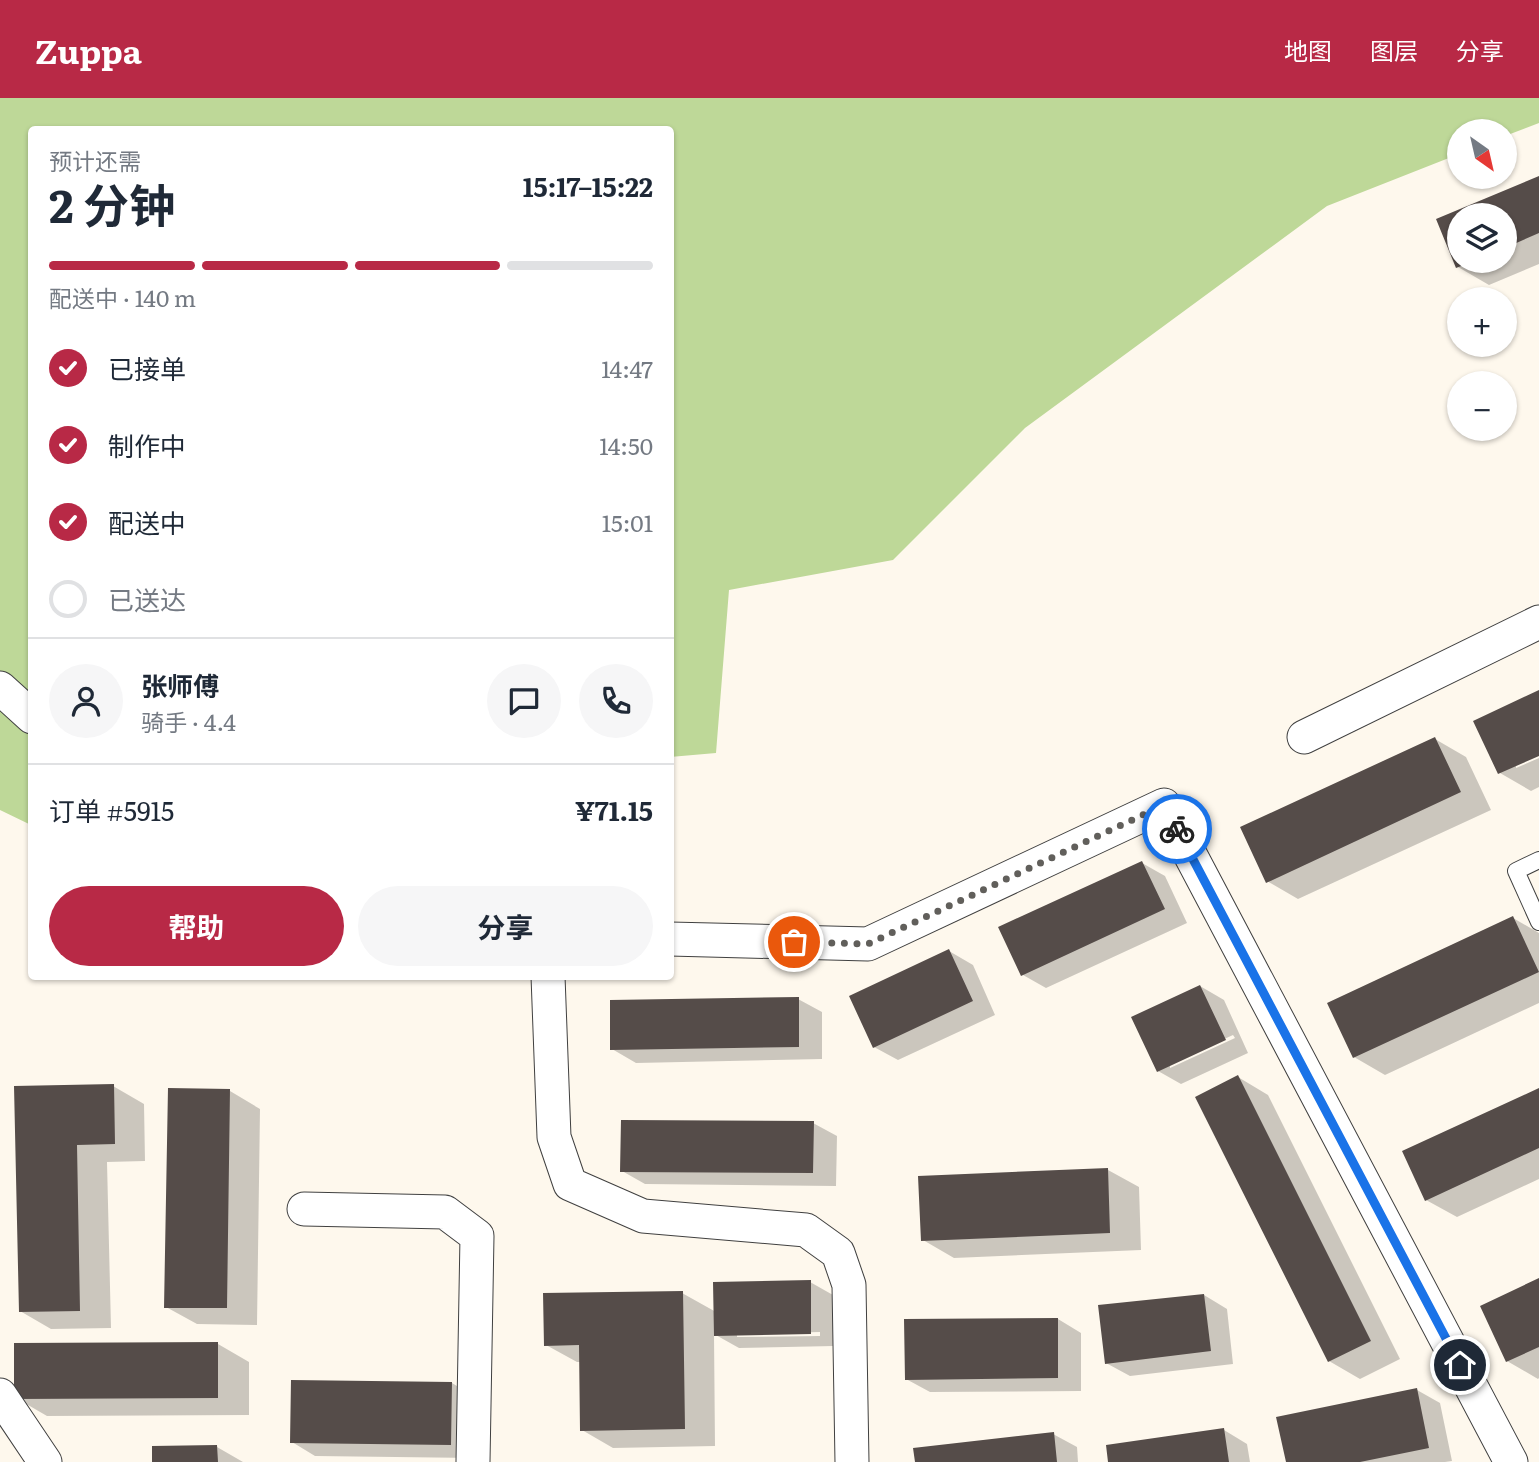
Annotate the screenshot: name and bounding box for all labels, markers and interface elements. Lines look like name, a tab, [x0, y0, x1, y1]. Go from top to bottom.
text: Zuppa	[35, 25, 142, 74]
text: 地图	[1284, 32, 1332, 67]
text: 图层	[1370, 32, 1418, 67]
text: 分享	[1456, 32, 1504, 67]
north arrow	[1447, 119, 1517, 189]
map controls	[1447, 119, 1517, 441]
text: 预计还需	[49, 143, 141, 177]
text: 15:17–15:22	[523, 166, 653, 205]
text: 2 分钟	[49, 169, 175, 237]
button: layers	[1447, 203, 1517, 273]
text: 配送中 · 140 m	[49, 280, 196, 314]
button: +	[1447, 287, 1517, 357]
text: 已接单	[108, 348, 186, 387]
icon: check	[49, 349, 87, 387]
text: 14:47	[601, 351, 653, 385]
button: −	[1447, 371, 1517, 441]
text: 制作中	[108, 425, 186, 464]
icon: check	[49, 426, 87, 464]
text: 14:50	[599, 428, 653, 462]
text: 配送中	[108, 502, 186, 541]
icon: check	[49, 503, 87, 541]
text: 15:01	[602, 505, 653, 539]
text: 已送达	[108, 579, 186, 618]
button: person	[49, 664, 123, 738]
button: chat	[487, 664, 561, 738]
button: phone	[579, 664, 653, 738]
text: 张师傅	[141, 665, 219, 704]
text: 骑手 · 4.4	[141, 704, 236, 738]
text: 订单 #5915	[49, 790, 174, 829]
text: ¥71.15	[575, 790, 653, 829]
courier	[1142, 794, 1212, 864]
icon: bike	[1158, 810, 1196, 848]
button: 帮助	[49, 886, 344, 966]
button: 分享	[358, 886, 653, 966]
pin	[764, 912, 824, 972]
icon: bag	[775, 923, 813, 961]
pin	[1430, 1335, 1490, 1395]
icon: home	[1441, 1346, 1479, 1384]

